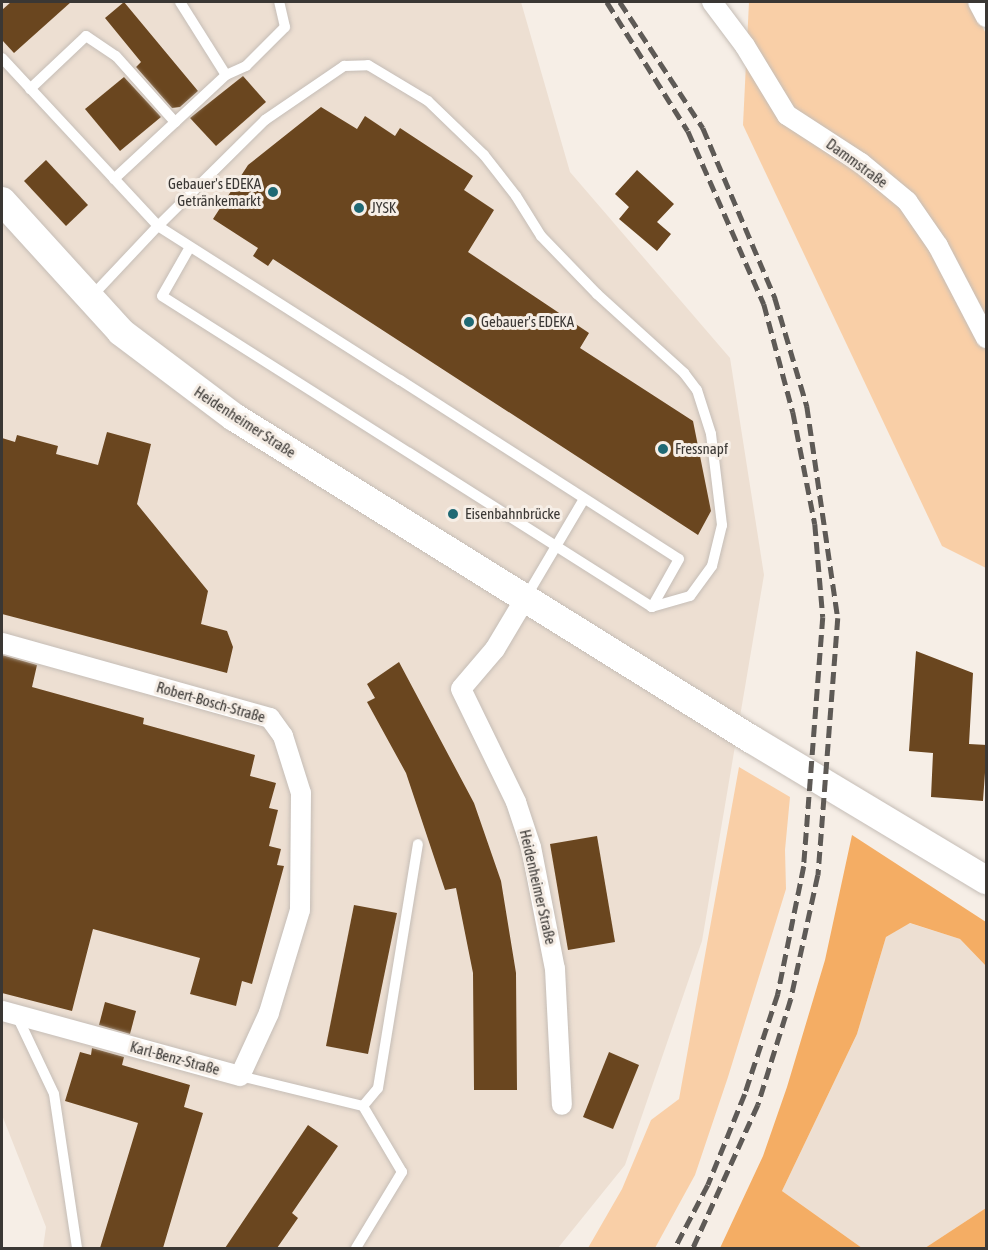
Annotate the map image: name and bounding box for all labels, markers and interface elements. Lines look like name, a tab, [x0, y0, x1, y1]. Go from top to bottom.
street label: Dammstraße	[823, 135, 891, 191]
place label: Gebauer's EDEKA Getränkemarkt	[168, 174, 261, 209]
marker: Gebauer's EDEKA Getränkemarkt	[266, 185, 280, 199]
place label: JYSK	[371, 199, 396, 217]
marker: JYSK	[352, 201, 366, 215]
place label: Gebauer's EDEKA	[481, 313, 574, 331]
marker: Gebauer's EDEKA	[462, 315, 476, 329]
street label: Heidenheimer Straße	[191, 382, 299, 462]
place label: Fressnapf	[675, 440, 728, 458]
marker: Fressnapf	[656, 442, 670, 456]
place label: Eisenbahnbrücke	[465, 505, 560, 523]
marker: Eisenbahnbrücke	[446, 507, 460, 521]
street label: Robert-Bosch-Straße	[154, 678, 268, 726]
street label: Heidenheimer Straße	[516, 828, 560, 946]
street label: Karl-Benz-Straße	[128, 1037, 222, 1079]

